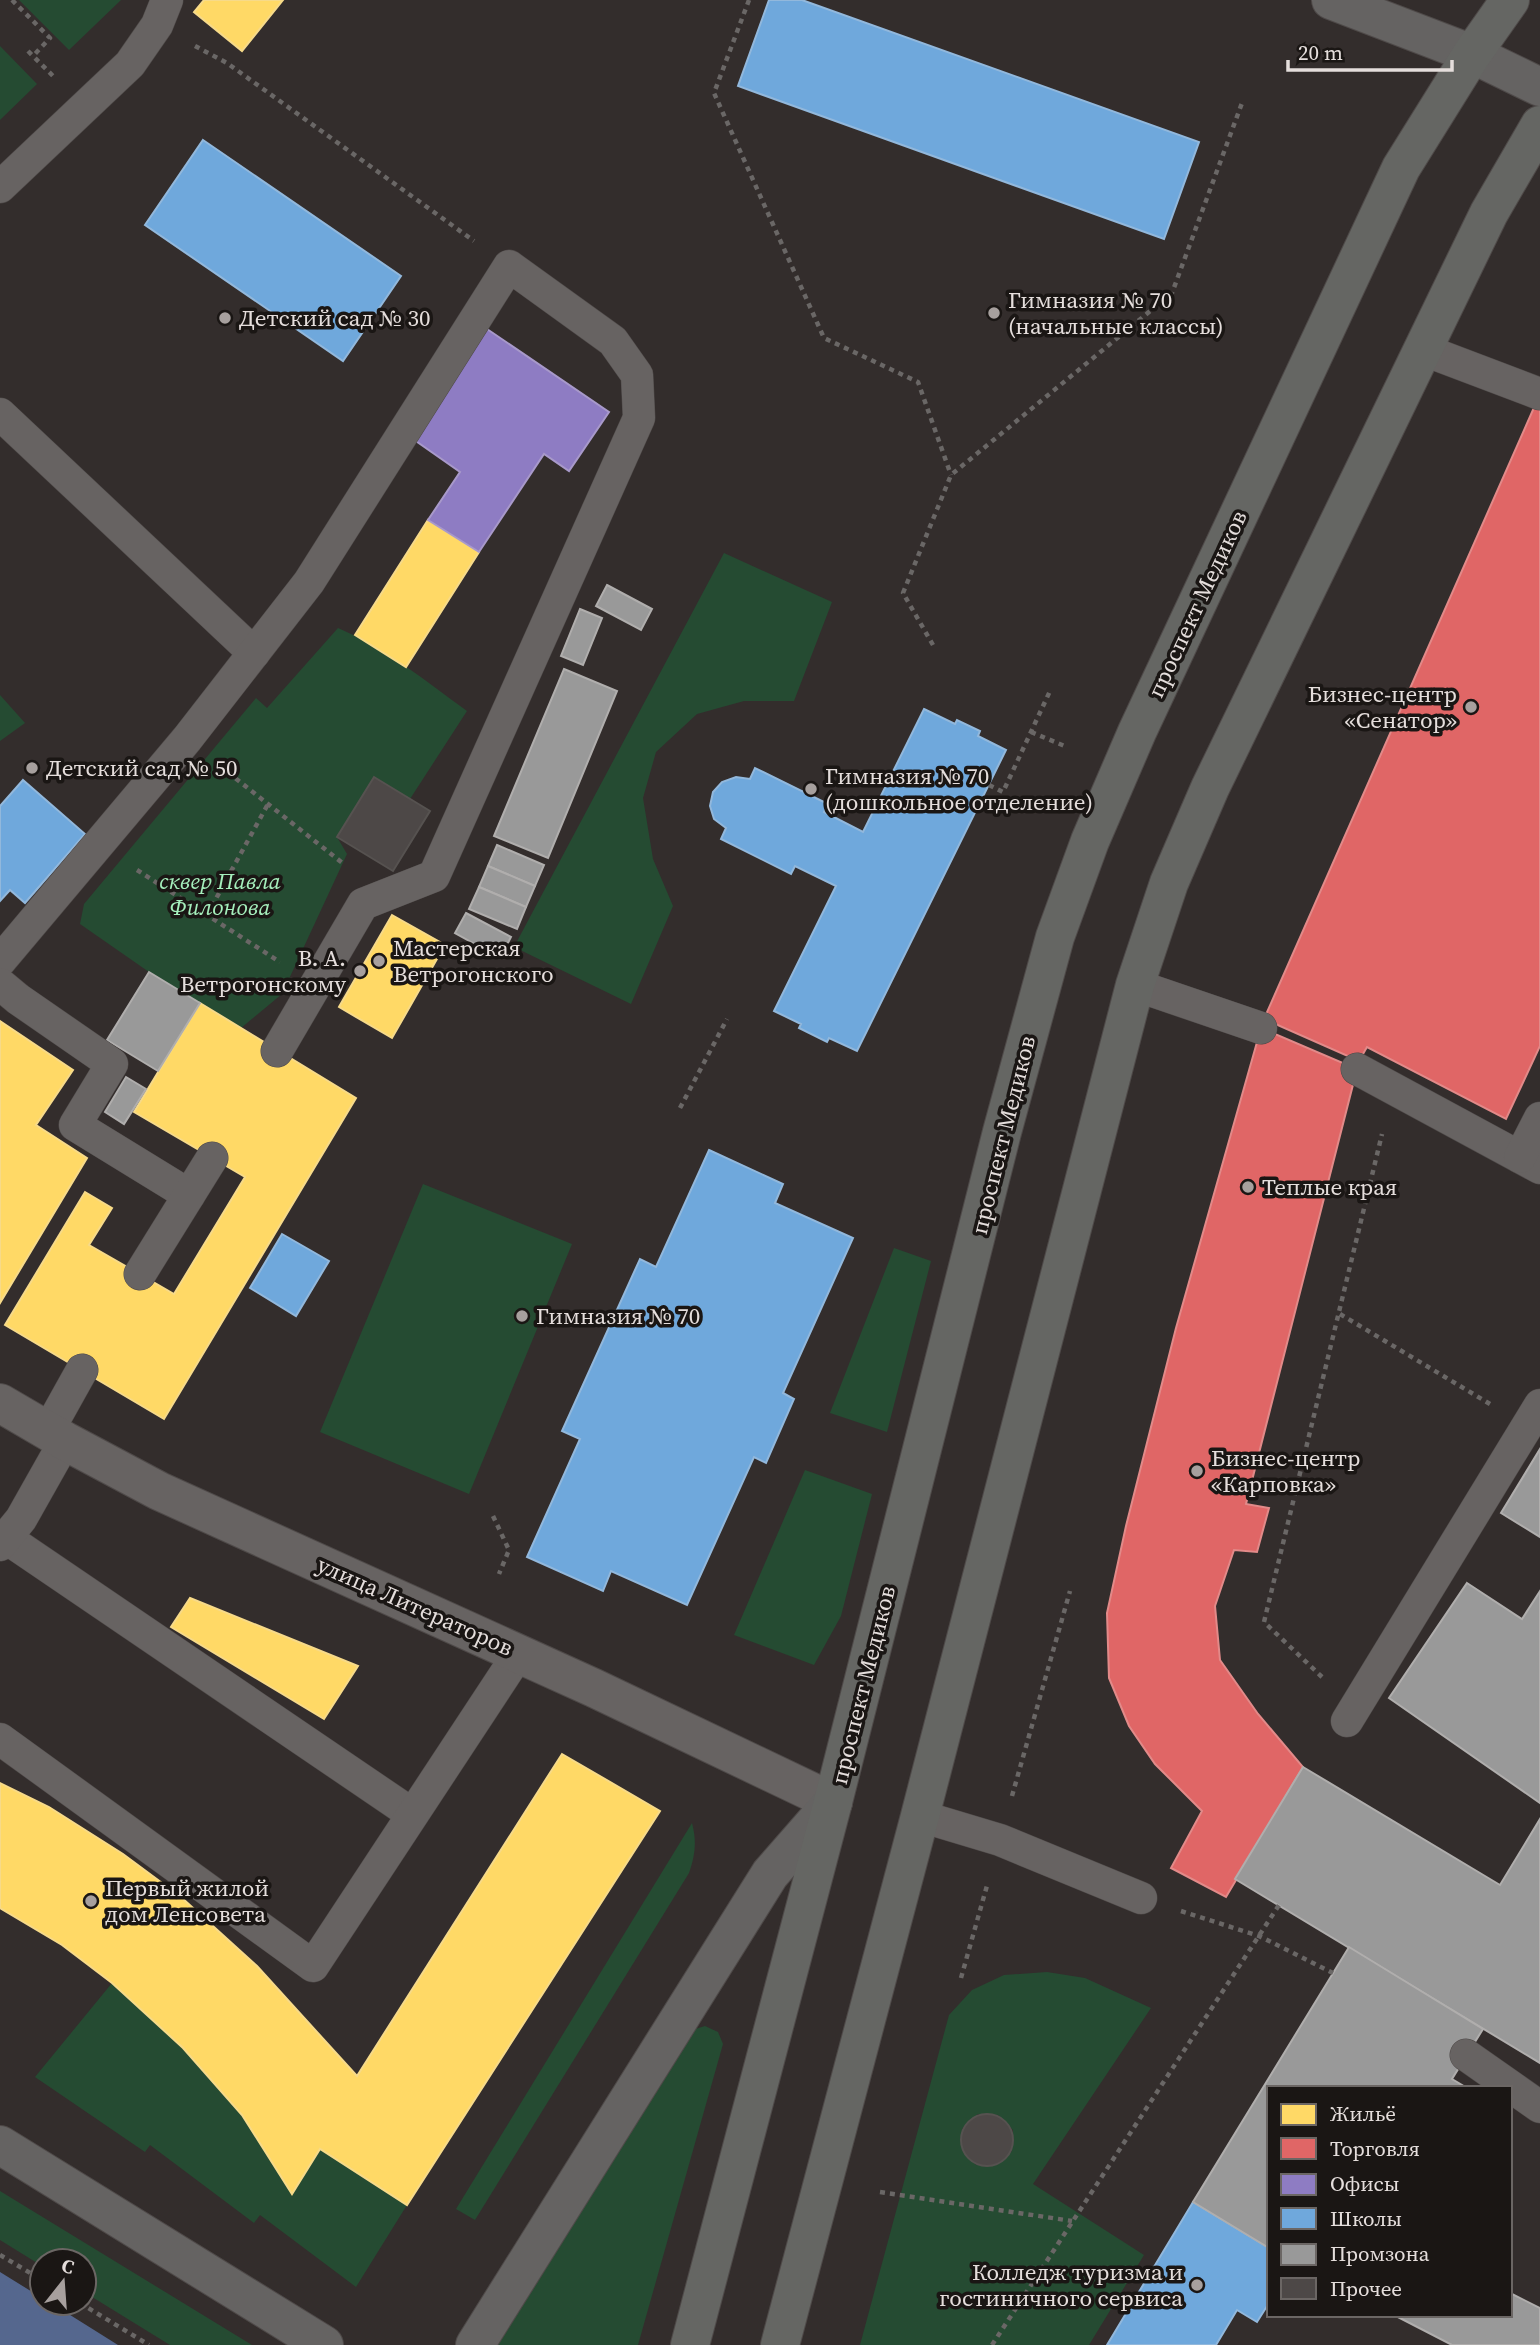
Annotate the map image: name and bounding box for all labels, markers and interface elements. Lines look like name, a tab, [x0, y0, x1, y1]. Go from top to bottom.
scale bar	[1288, 28, 1452, 72]
text: 20 m	[1298, 38, 1343, 67]
place label: Гимназия № 70 (начальные классы)	[1008, 284, 1224, 342]
place label: Детский сад № 30	[239, 302, 430, 334]
marker: Гимназия № 70 (начальные классы)	[986, 305, 1002, 321]
marker: Детский сад № 30	[217, 310, 233, 326]
street label: проспект Медиков	[1139, 505, 1255, 703]
place label: Бизнес-центр «Сенатор»	[1308, 678, 1457, 736]
marker: Бизнес-центр «Сенатор»	[1463, 699, 1479, 715]
place label: Детский сад № 50	[46, 752, 237, 784]
marker: Детский сад № 50	[24, 760, 40, 776]
place label: Гимназия № 70 (дошкольное отделение)	[825, 760, 1093, 818]
marker: Гимназия № 70 (дошкольное отделение)	[803, 781, 819, 797]
park label: сквер Павла Филонова	[159, 865, 281, 923]
place label: Мастерская Ветрогонского	[393, 932, 554, 990]
place label: В. А. Ветрогонскому	[180, 942, 346, 1000]
marker: Мастерская Ветрогонского	[371, 953, 387, 969]
marker: В. А. Ветрогонскому	[352, 963, 368, 979]
street label: проспект Медиков	[963, 1032, 1043, 1238]
place label: Теплые края	[1262, 1171, 1397, 1203]
marker: Теплые края	[1240, 1179, 1256, 1195]
place label: Гимназия № 70	[536, 1300, 700, 1332]
marker: Гимназия № 70	[514, 1308, 530, 1324]
place label: Бизнес-центр «Карповка»	[1211, 1442, 1360, 1500]
marker: Бизнес-центр «Карповка»	[1189, 1463, 1205, 1479]
street label: улица Литераторов	[312, 1548, 518, 1664]
street label: проспект Медиков	[823, 1582, 903, 1788]
place label: Первый жилой дом Ленсовета	[105, 1872, 269, 1930]
marker: Первый жилой дом Ленсовета	[83, 1893, 99, 1909]
legend	[1267, 2086, 1512, 2317]
text: Жильё	[1330, 2099, 1396, 2128]
text: Торговля	[1330, 2134, 1420, 2163]
text: Офисы	[1330, 2169, 1400, 2198]
text: Школы	[1330, 2204, 1402, 2233]
text: Промзона	[1330, 2239, 1430, 2268]
north arrow	[28, 2247, 98, 2317]
text: С	[59, 2252, 78, 2280]
place label: Колледж туризма и гостиничного сервиса	[939, 2256, 1183, 2314]
text: Прочее	[1330, 2274, 1402, 2303]
marker: Колледж туризма и гостиничного сервиса	[1189, 2277, 1205, 2293]

